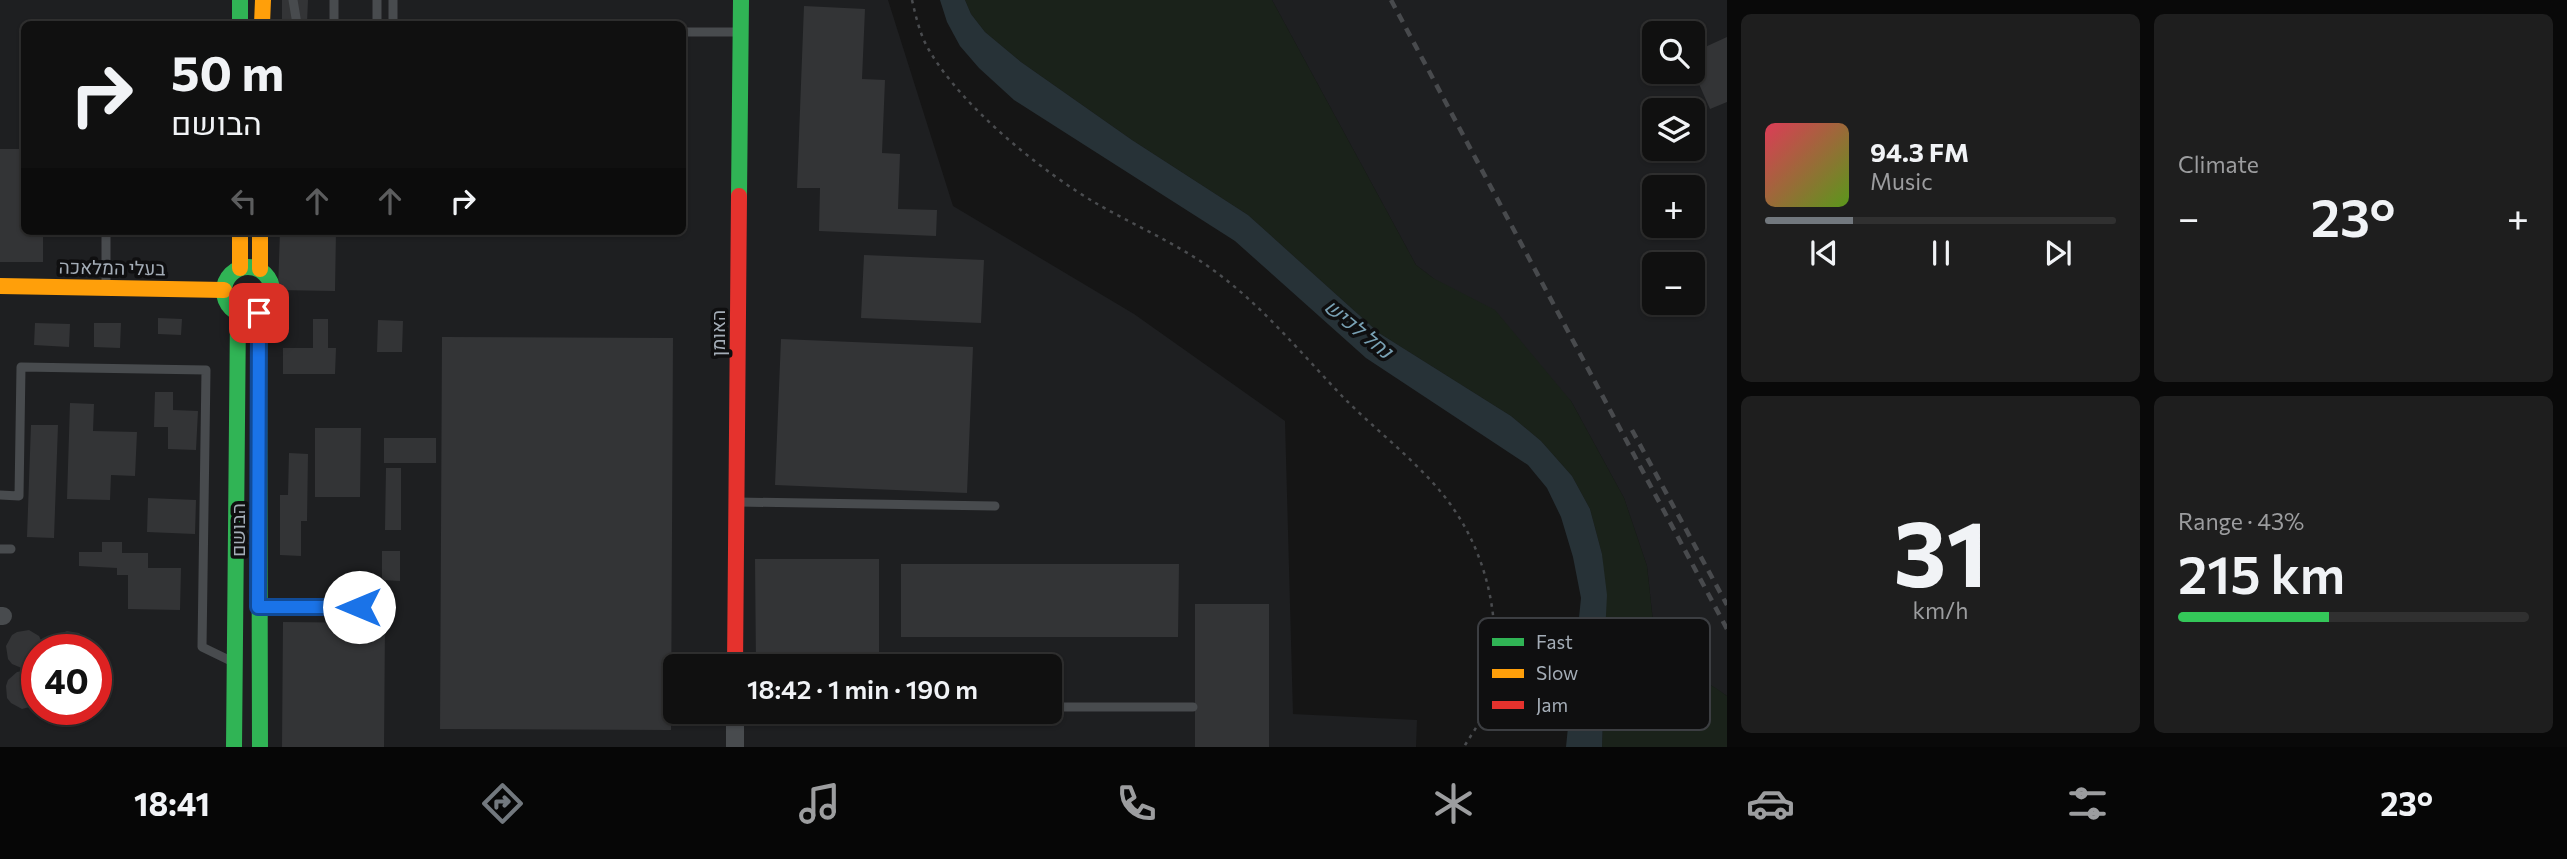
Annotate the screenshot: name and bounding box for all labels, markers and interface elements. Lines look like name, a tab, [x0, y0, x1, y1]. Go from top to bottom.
map controls	[1642, 21, 1705, 315]
button: search	[1642, 21, 1705, 84]
text: 50 m	[171, 41, 284, 101]
icon: right	[56, 49, 147, 140]
button: layers	[1642, 98, 1705, 161]
text: הבושם	[171, 102, 262, 142]
text: 94.3 FM	[1870, 136, 1969, 167]
text: Climate	[2178, 150, 2259, 178]
text: Music	[1870, 167, 1933, 195]
button: +	[1642, 175, 1705, 238]
icon: left	[225, 182, 263, 220]
icon: ahead	[298, 182, 336, 220]
icon: ahead	[371, 182, 409, 220]
icon: right	[444, 182, 482, 220]
text: 23°	[2311, 184, 2396, 248]
text: −	[2178, 193, 2200, 240]
text: +	[2507, 193, 2529, 240]
icon: previous	[1805, 234, 1843, 272]
icon: pause	[1922, 234, 1960, 272]
icon: next	[2039, 234, 2077, 272]
button: −	[1642, 252, 1705, 315]
street label: בעלי המלאכה	[58, 255, 166, 279]
pin	[229, 283, 289, 343]
water label: נחל לכיש	[1320, 293, 1399, 364]
icon: arrive	[240, 294, 278, 332]
street label: האומן	[706, 310, 729, 356]
text: 31	[1893, 494, 1988, 606]
street label: הבושם	[226, 503, 249, 557]
text: Range · 43%	[2178, 507, 2304, 535]
text: 215 km	[2178, 541, 2345, 605]
position arrow	[322, 570, 396, 644]
text: km/h	[1913, 596, 1968, 624]
legend	[1478, 618, 1710, 730]
text: Fast	[1536, 630, 1573, 653]
speed limit sign: 40	[21, 634, 112, 725]
text: Slow	[1536, 661, 1578, 684]
text: 18:42 · 1 min · 190 m	[747, 673, 978, 704]
text: Jam	[1536, 693, 1568, 716]
icon: directions	[478, 779, 527, 828]
icon: music	[795, 779, 844, 828]
icon: phone	[1112, 779, 1161, 828]
icon: climate	[1429, 779, 1478, 828]
icon: car	[1746, 779, 1795, 828]
icon: filters	[2063, 779, 2112, 828]
text: 18:41	[134, 783, 210, 823]
text: 23°	[2380, 783, 2433, 823]

